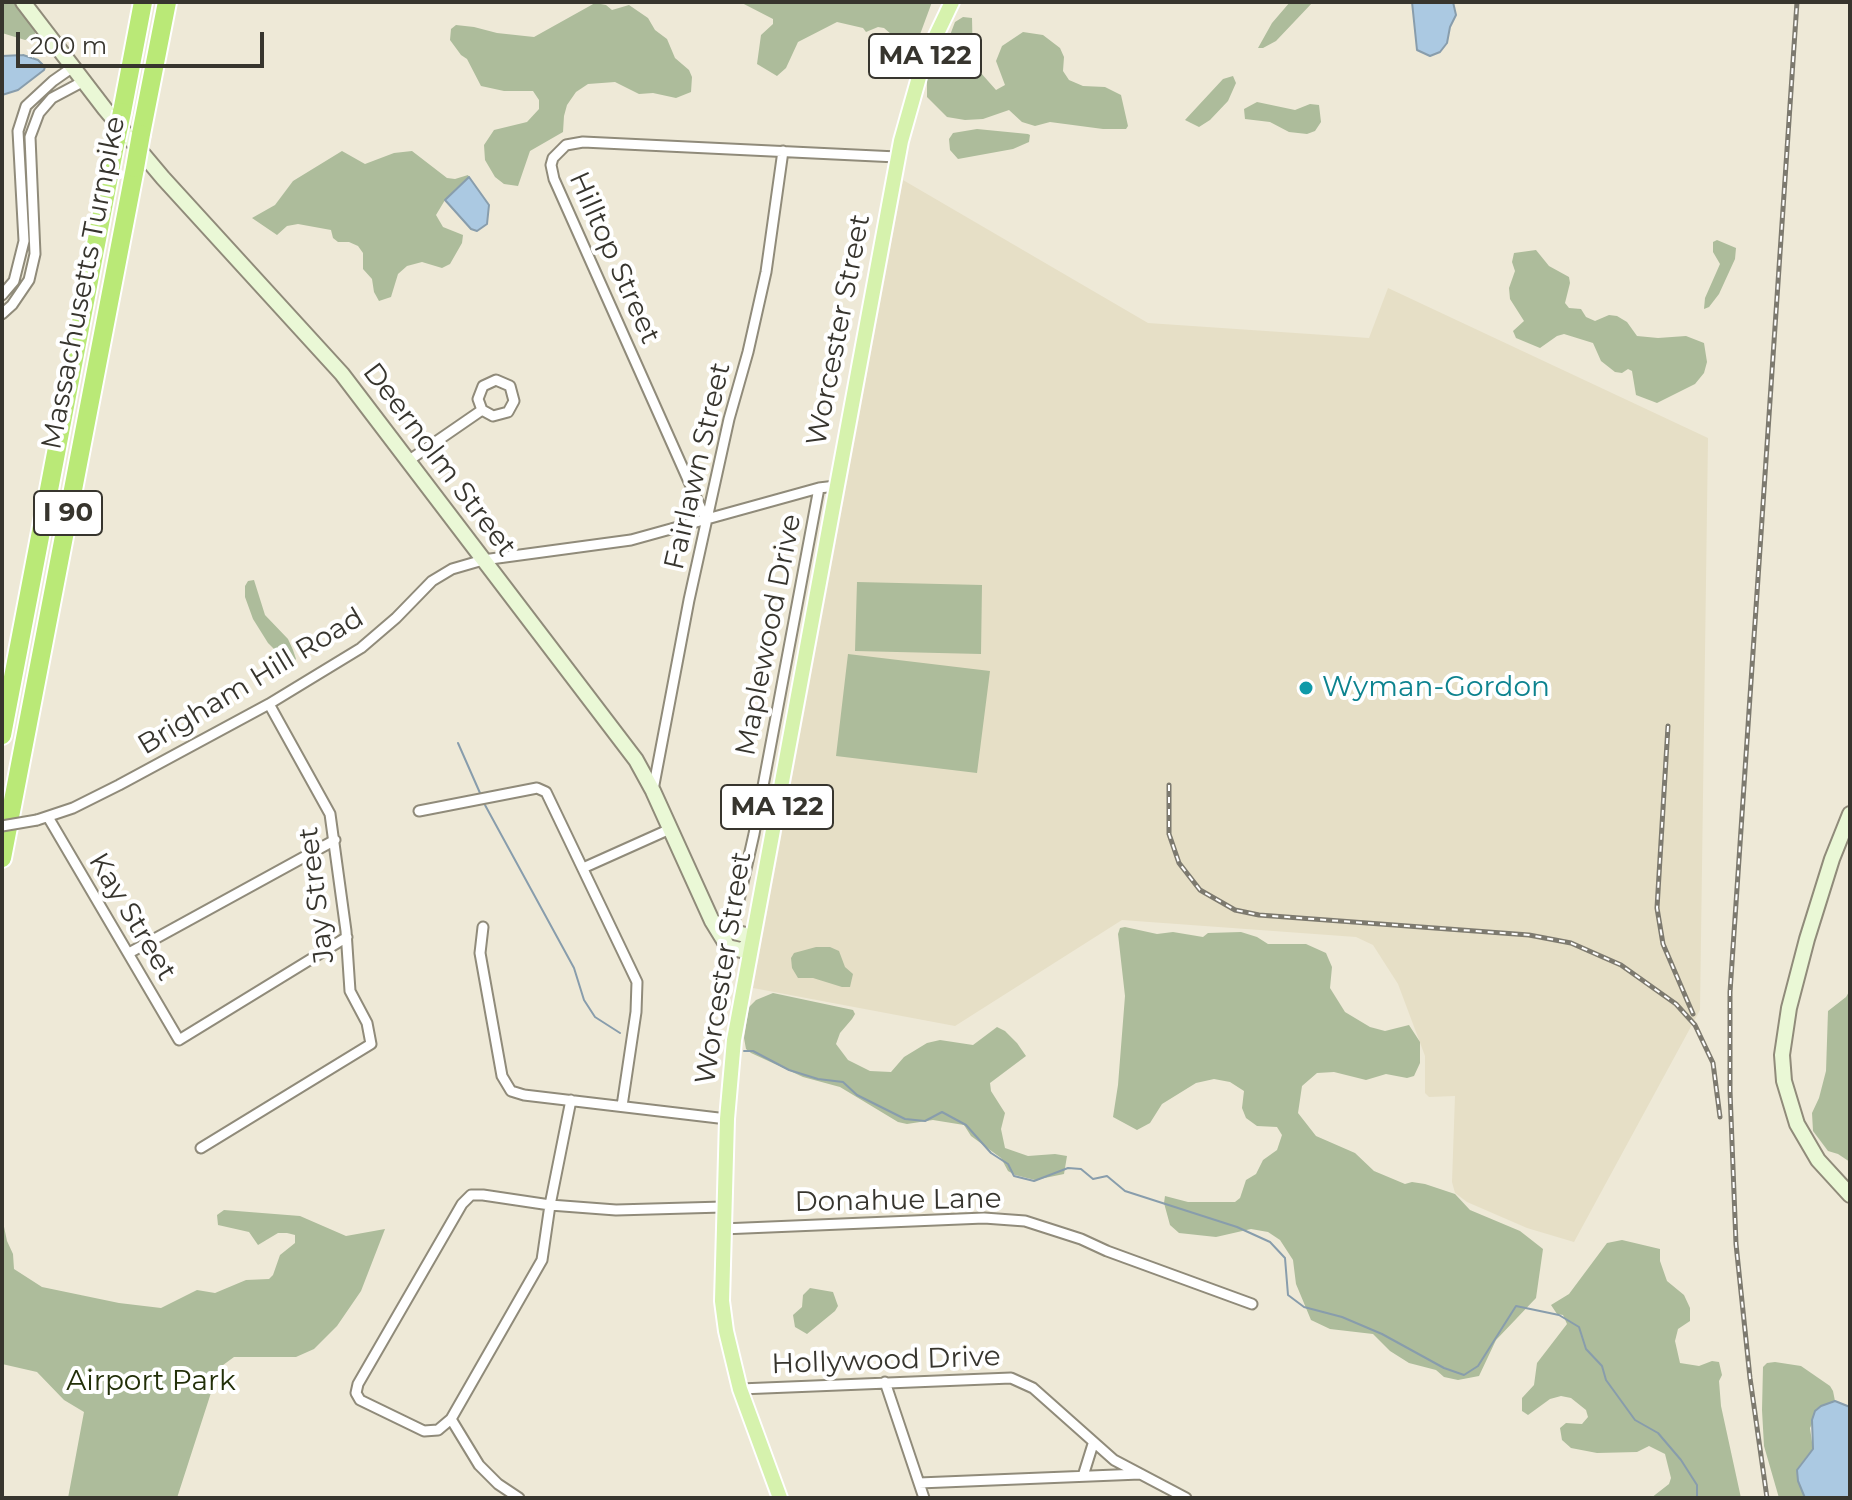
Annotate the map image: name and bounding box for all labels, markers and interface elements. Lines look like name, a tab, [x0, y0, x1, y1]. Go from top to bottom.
scale bar	[20, 16, 268, 66]
text: 200 m	[30, 31, 107, 60]
road number: MA 122	[869, 34, 981, 78]
street label: Massachusetts Turnpike	[35, 114, 133, 452]
street label: Hilltop Street	[561, 167, 667, 349]
street label: Worcester Street	[800, 211, 878, 449]
street label: Deernolm Street	[355, 357, 523, 563]
street label: Fairlawn Street	[658, 359, 738, 573]
road number: I 90	[34, 491, 102, 535]
street label: Maplewood Drive	[729, 511, 809, 759]
street label: Brigham Hill Road	[132, 601, 370, 763]
place label: Wyman-Gordon	[1322, 671, 1550, 705]
marker: Wyman-Gordon	[1297, 679, 1315, 697]
road number: MA 122	[721, 785, 833, 829]
street label: Jay Street	[292, 825, 342, 965]
street label: Kay Street	[81, 847, 183, 987]
street label: Worcester Street	[689, 849, 759, 1087]
street label: Donahue Lane	[794, 1182, 1002, 1220]
street label: Hollywood Drive	[771, 1340, 1001, 1382]
park label: Airport Park	[66, 1365, 236, 1399]

